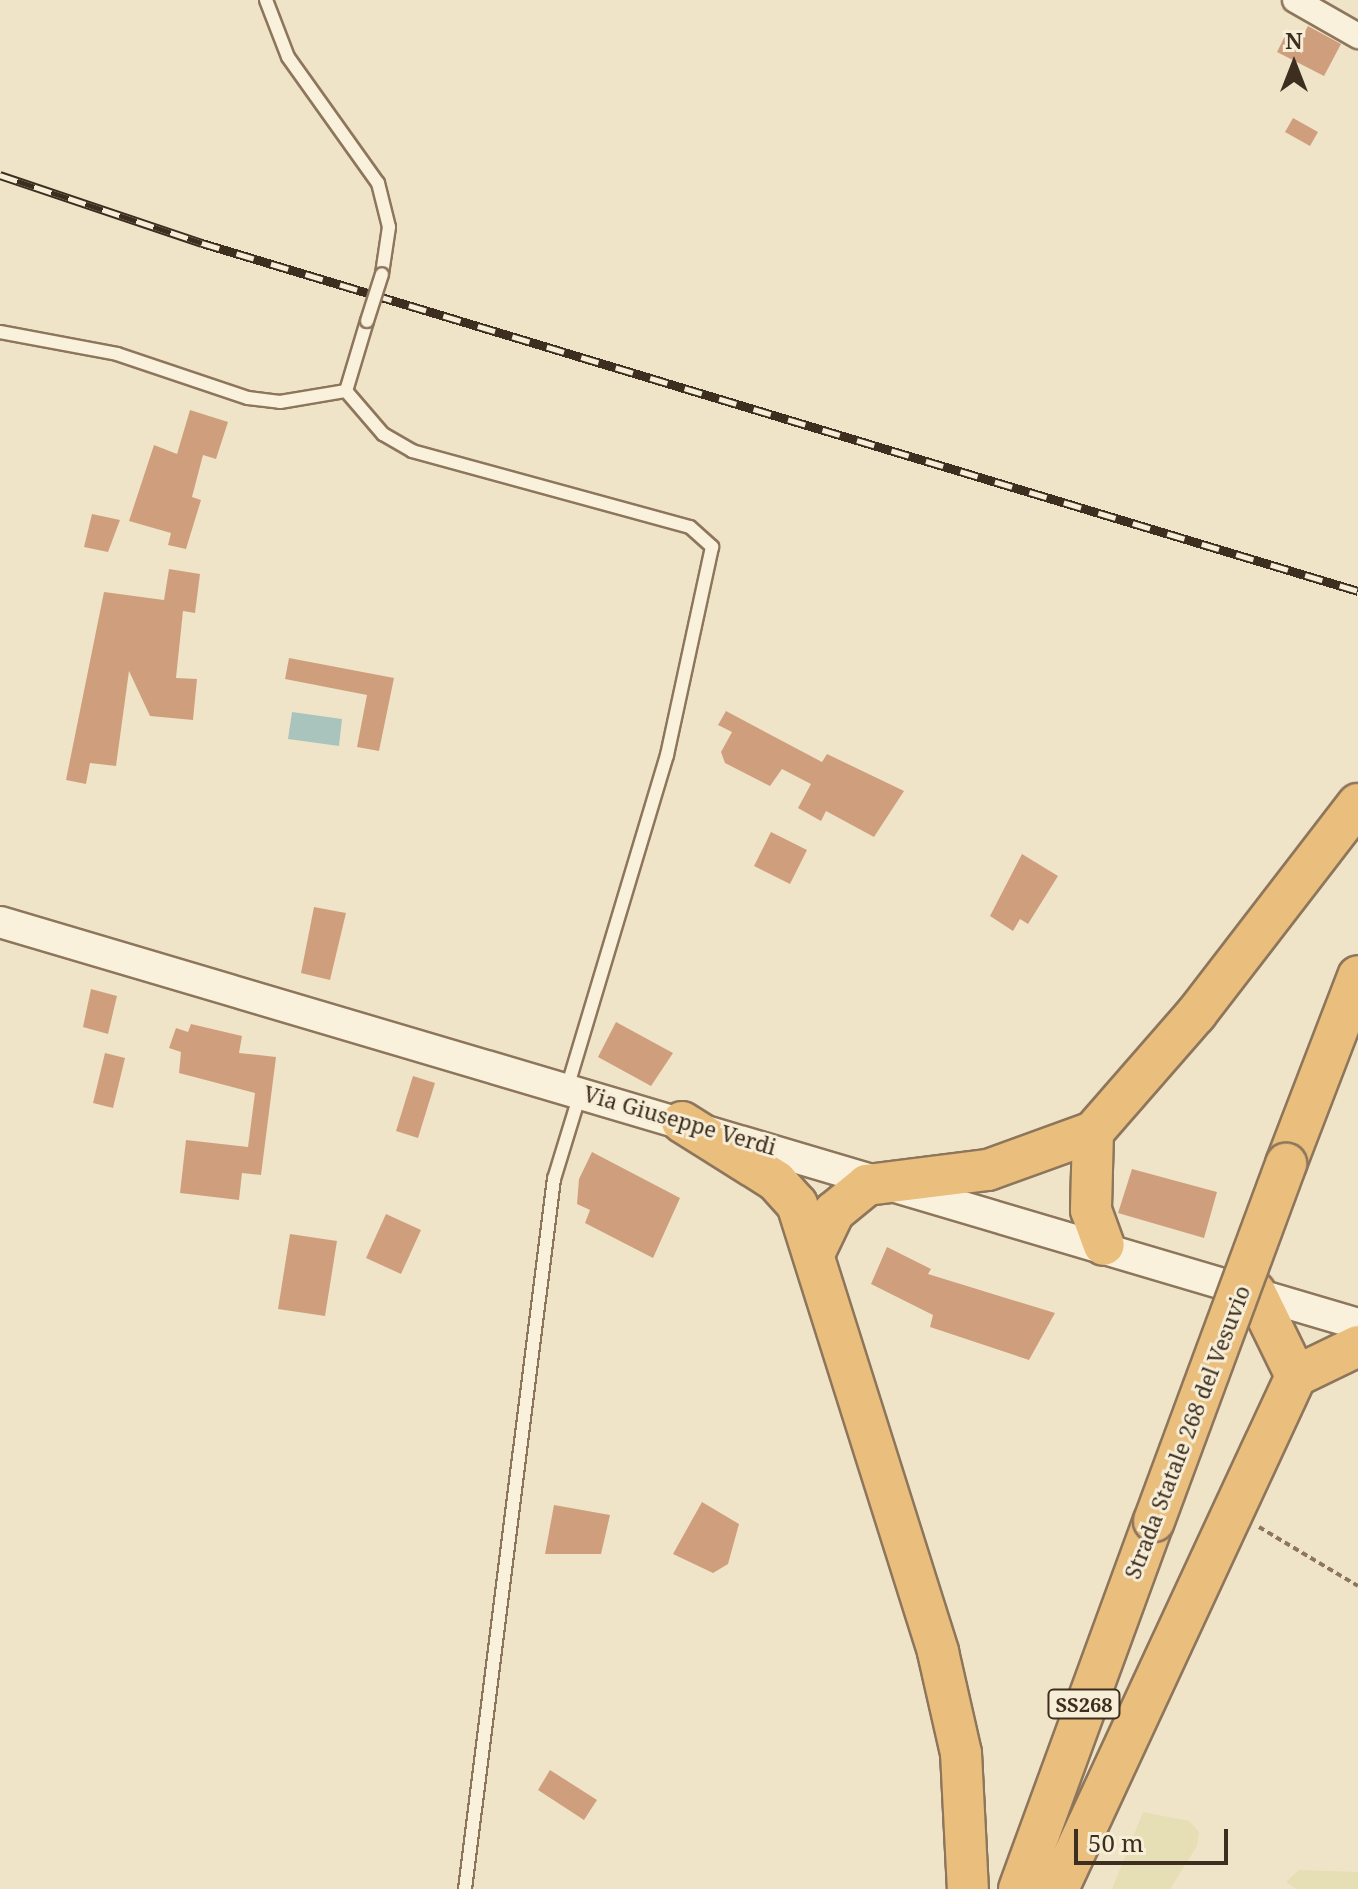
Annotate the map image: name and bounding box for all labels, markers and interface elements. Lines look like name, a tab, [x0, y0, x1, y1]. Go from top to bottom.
north arrow	[1254, 24, 1334, 104]
text: N	[1285, 25, 1303, 55]
street label: Via Giuseppe Verdi	[581, 1080, 779, 1160]
street label: Strada Statale 268 del Vesuvio	[1119, 1282, 1255, 1582]
road number: SS268	[1046, 1688, 1122, 1720]
scale bar	[1078, 1813, 1232, 1863]
text: 50 m	[1088, 1826, 1144, 1859]

